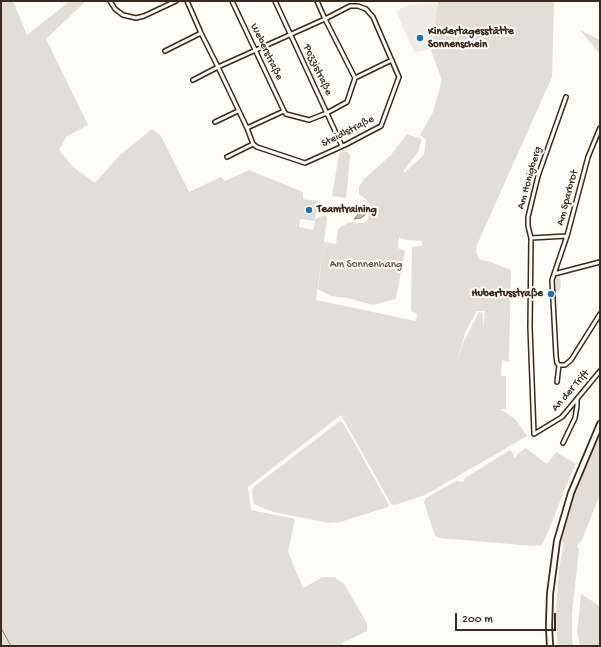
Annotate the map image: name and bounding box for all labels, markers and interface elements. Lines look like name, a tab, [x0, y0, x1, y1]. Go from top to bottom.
street label: Weberstraße	[247, 22, 285, 82]
place label: Kindertagesstätte Sonnenschein	[428, 25, 514, 51]
marker: Kindertagesstätte Sonnenschein	[415, 33, 425, 43]
street label: Pozzistraße	[299, 42, 335, 98]
street label: Steidlstraße	[319, 113, 377, 151]
street label: Am Honigberg	[515, 145, 545, 211]
street label: Am Sparbrot	[554, 169, 582, 227]
place label: Teamtraining	[317, 203, 377, 217]
marker: Teamtraining	[304, 205, 314, 215]
park label: Am Sonnenhang	[330, 258, 402, 272]
place label: Hubertusstraße	[472, 287, 543, 301]
marker: Hubertusstraße	[546, 289, 556, 299]
street label: An der Trift	[549, 367, 593, 415]
scale bar	[457, 605, 558, 631]
text: 200 m	[462, 613, 493, 627]

